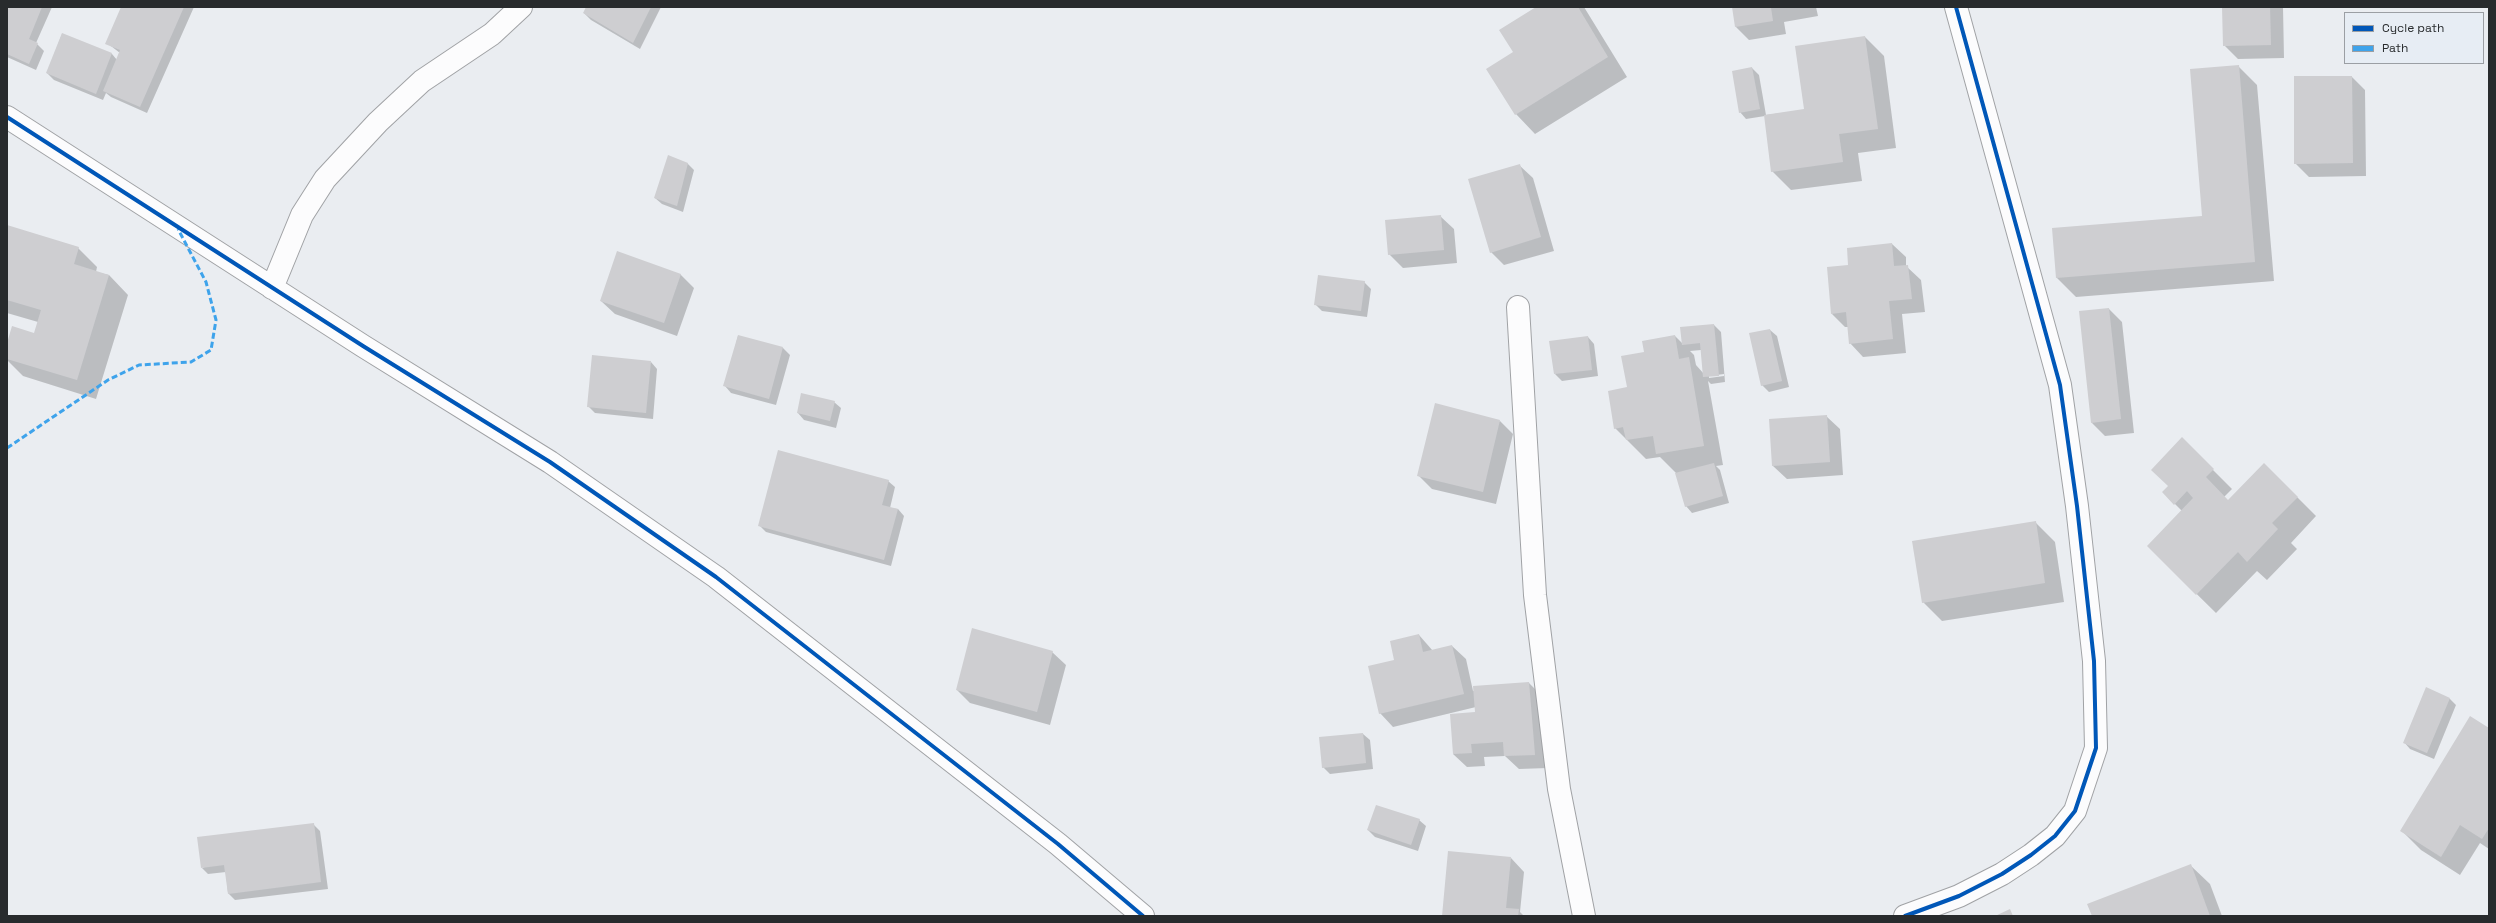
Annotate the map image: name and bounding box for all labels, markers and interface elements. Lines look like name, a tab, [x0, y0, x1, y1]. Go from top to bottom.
legend	[2344, 12, 2484, 64]
text: Cycle path	[2382, 20, 2444, 36]
text: Path	[2382, 40, 2408, 56]

